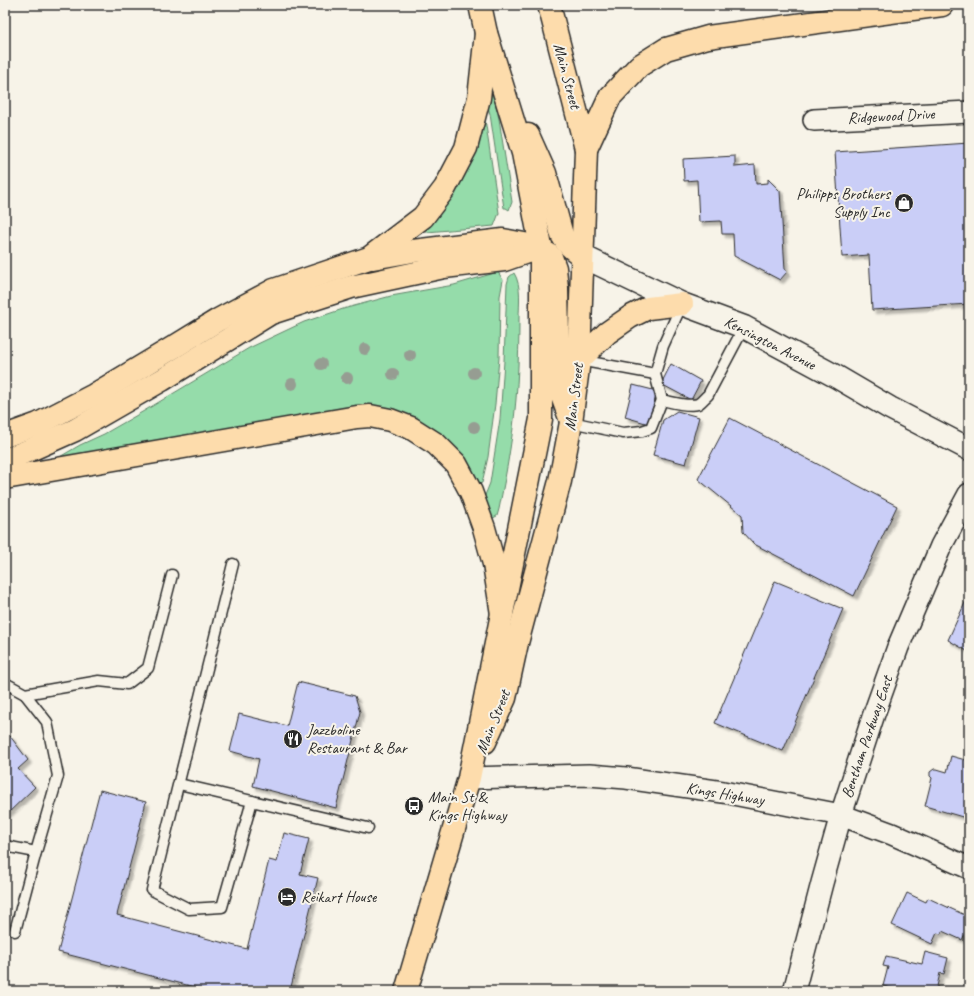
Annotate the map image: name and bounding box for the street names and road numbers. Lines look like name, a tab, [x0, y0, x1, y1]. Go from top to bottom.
street label: Main Street	[549, 41, 586, 113]
street label: Ridgewood Drive	[847, 104, 937, 128]
street label: Kensington Avenue	[721, 311, 821, 375]
street label: Main Street	[560, 361, 588, 432]
street label: Bentham Parkway East	[837, 672, 898, 801]
street label: Main Street	[471, 686, 515, 757]
street label: Kings Highway	[685, 778, 767, 810]

